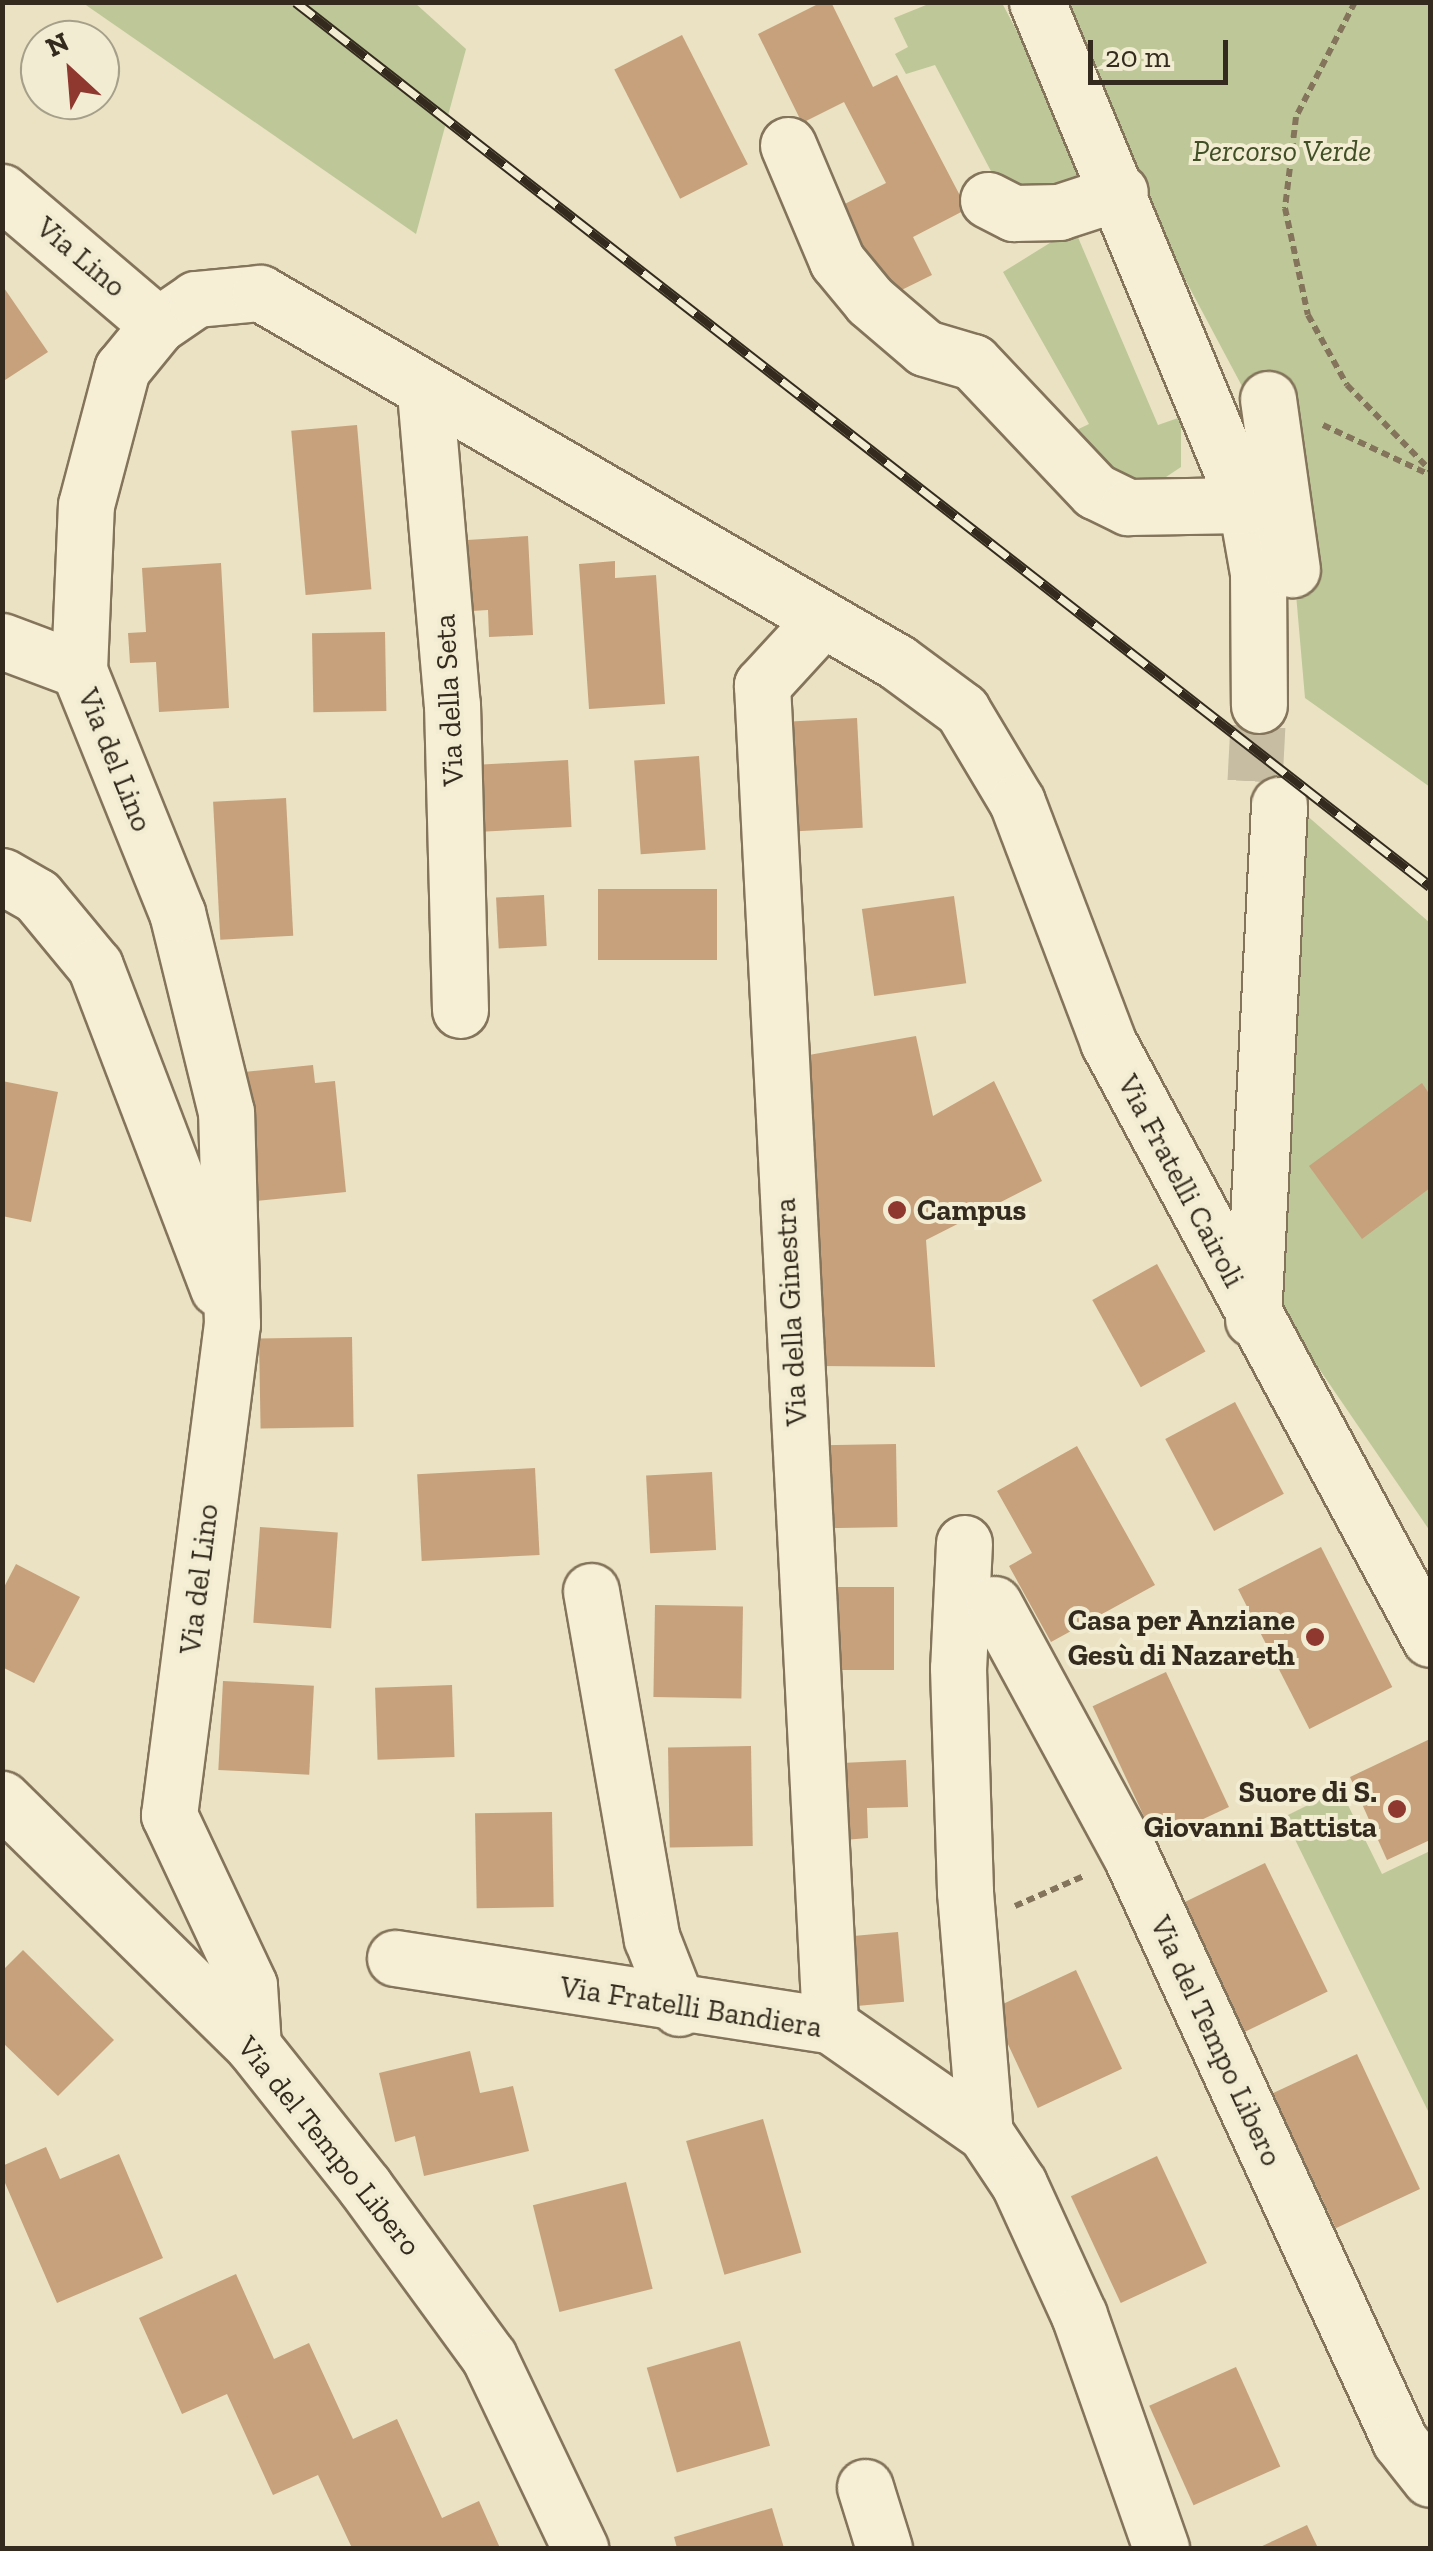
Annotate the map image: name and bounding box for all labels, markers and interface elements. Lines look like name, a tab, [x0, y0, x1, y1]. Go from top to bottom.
north arrow	[20, 20, 120, 120]
scale bar	[1093, 20, 1233, 82]
text: N	[41, 25, 74, 64]
text: 20 m	[1105, 39, 1170, 75]
park label: Percorso Verde	[1192, 133, 1372, 169]
street label: Via Lino	[29, 209, 133, 305]
street label: Via della Seta	[427, 613, 471, 787]
street label: Via del Lino	[70, 683, 160, 837]
street label: Via Fratelli Cairoli	[1110, 1069, 1252, 1293]
place label: Campus	[917, 1192, 1026, 1228]
street label: Via della Ginestra	[767, 1197, 815, 1427]
marker: Campus	[886, 1199, 908, 1221]
street label: Via del Lino	[172, 1502, 226, 1656]
place label: Casa per Anziane Gesù di Nazareth	[1066, 1602, 1295, 1672]
marker: Casa per Anziane Gesù di Nazareth	[1304, 1626, 1326, 1648]
place label: Suore di S. Giovanni Battista	[1144, 1774, 1377, 1844]
marker: Suore di S. Giovanni Battista	[1386, 1798, 1408, 1820]
street label: Via del Tempo Libero	[1142, 1910, 1290, 2172]
street label: Via Fratelli Bandiera	[557, 1969, 825, 2045]
street label: Via del Tempo Libero	[229, 2029, 429, 2263]

